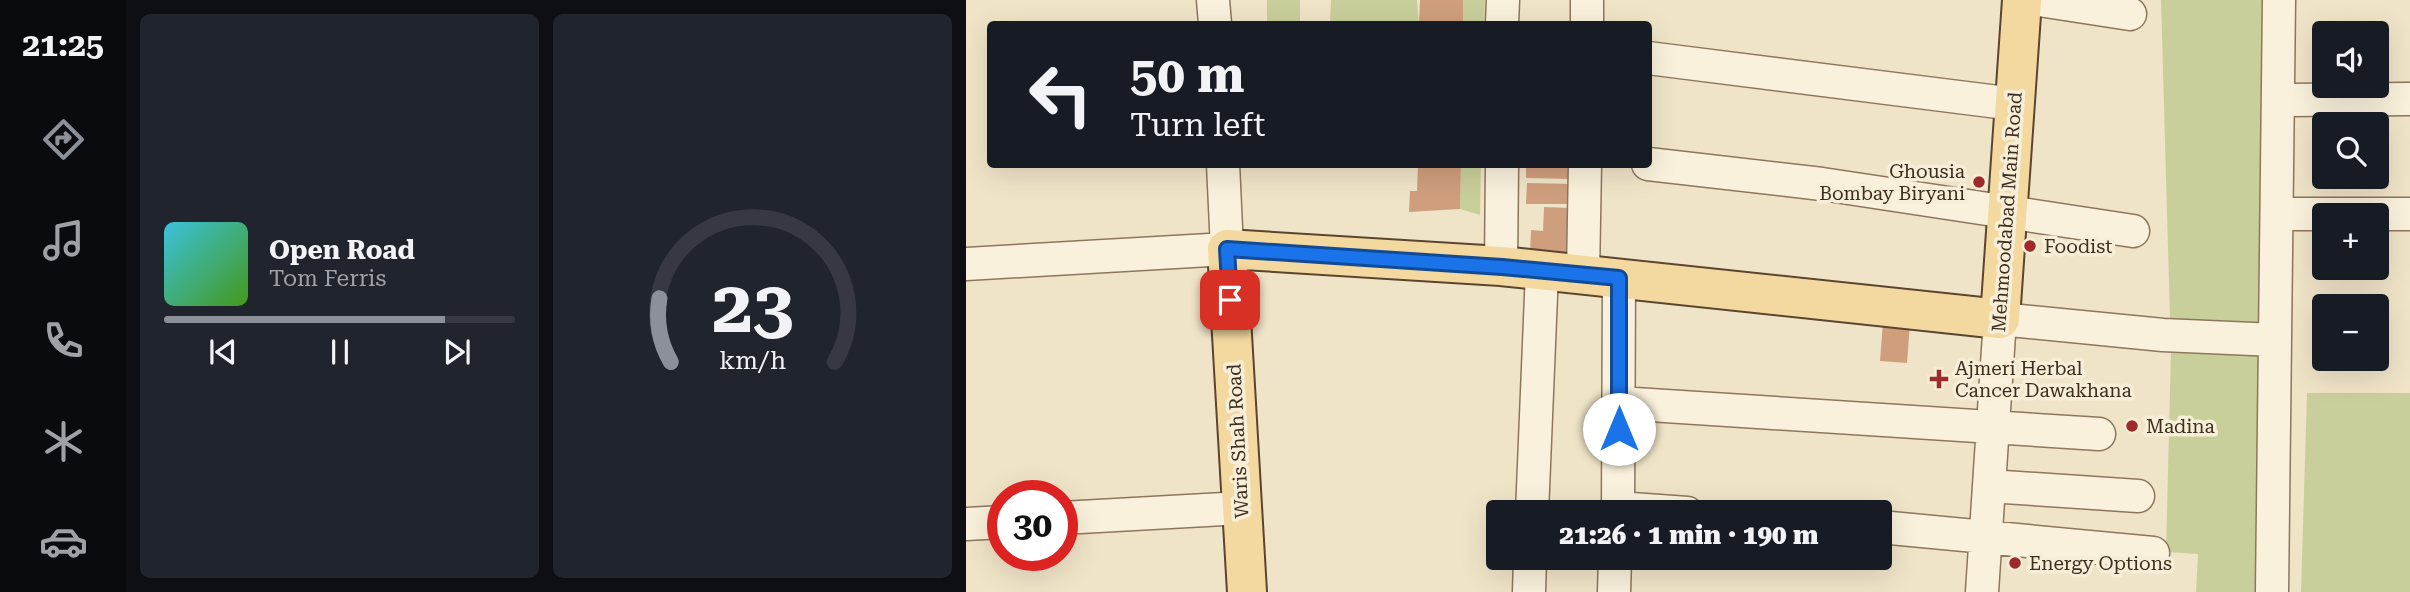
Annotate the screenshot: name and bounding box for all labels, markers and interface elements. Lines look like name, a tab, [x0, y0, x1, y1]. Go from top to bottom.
map controls	[2312, 21, 2389, 371]
button: sound	[2312, 21, 2389, 98]
text: 21:25	[22, 26, 104, 64]
text: 50 m	[1130, 47, 1245, 104]
icon: left	[1015, 49, 1106, 140]
street label: Mehmoodabad Main Road	[1987, 91, 2027, 333]
text: Turn left	[1130, 106, 1265, 144]
button: search	[2312, 112, 2389, 189]
icon: directions	[39, 115, 88, 164]
place label: Ghousia Bombay Biryani	[1819, 160, 1966, 205]
marker: Ghousia Bombay Biryani	[1971, 174, 1987, 190]
button: +	[2312, 203, 2389, 280]
icon: music	[39, 216, 88, 265]
text: Open Road	[269, 235, 415, 265]
place label: Foodist	[2044, 235, 2112, 258]
marker: Foodist	[2022, 238, 2038, 254]
text: Tom Ferris	[269, 265, 386, 292]
text: 23	[712, 265, 793, 350]
pin	[1200, 270, 1260, 330]
icon: arrive	[1211, 281, 1249, 319]
button: −	[2312, 294, 2389, 371]
icon: phone	[39, 316, 88, 365]
icon: previous	[204, 333, 242, 371]
icon: pause	[321, 333, 359, 371]
icon: next	[438, 333, 476, 371]
text: km/h	[719, 346, 786, 375]
place label: Ajmeri Herbal Cancer Dawakhana	[1955, 357, 2133, 402]
street label: Waris Shah Road	[1222, 363, 1254, 519]
marker: Ajmeri Herbal Cancer Dawakhana	[1929, 369, 1949, 389]
position arrow	[1582, 392, 1656, 466]
place label: Madina	[2146, 415, 2216, 438]
icon: climate	[39, 417, 88, 466]
marker: Madina	[2124, 418, 2140, 434]
speed limit sign: 30	[987, 480, 1078, 571]
icon: car	[39, 517, 88, 566]
text: 21:26 · 1 min · 190 m	[1559, 520, 1819, 550]
place label: Energy Options	[2029, 552, 2172, 575]
marker: Energy Options	[2007, 555, 2023, 571]

